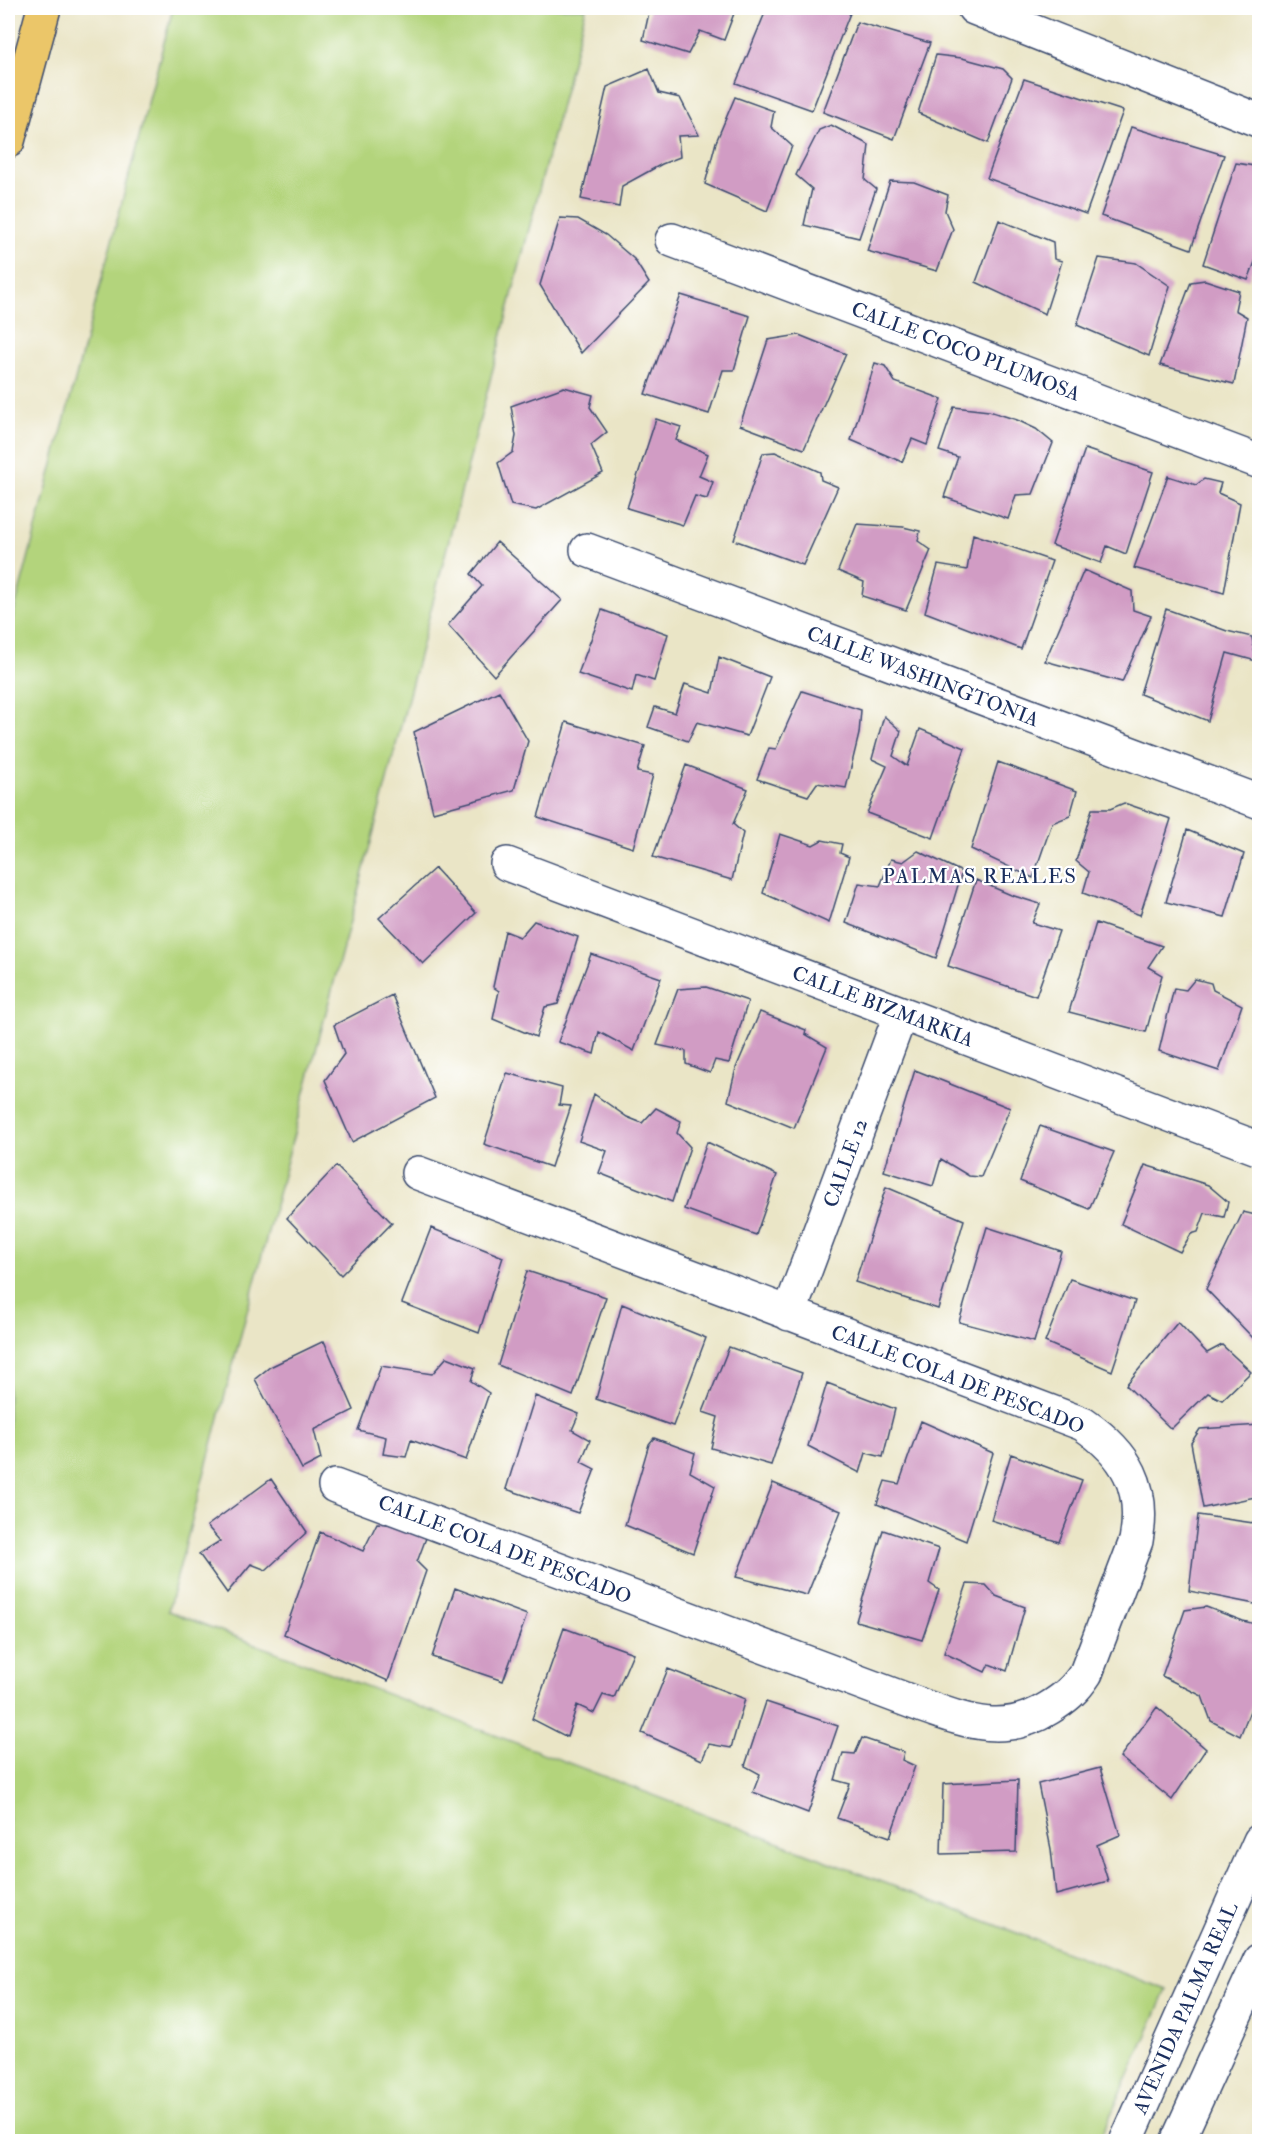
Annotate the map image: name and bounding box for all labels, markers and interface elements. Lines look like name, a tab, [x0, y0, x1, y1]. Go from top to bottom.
street label: CALLE COCO PLUMOSA	[848, 296, 1084, 407]
street label: CALLE WASHINGTONIA	[803, 621, 1043, 732]
district label: PALMAS REALES	[883, 863, 1077, 890]
street label: CALLE BIZMARKIA	[789, 960, 977, 1053]
street label: CALLE 12	[818, 1116, 873, 1211]
street label: CALLE COLA DE PESCADO	[828, 1320, 1088, 1439]
street label: CALLE COLA DE PESCADO	[375, 1490, 635, 1609]
street label: AVENIDA PALMA REAL	[1127, 1898, 1244, 2119]

